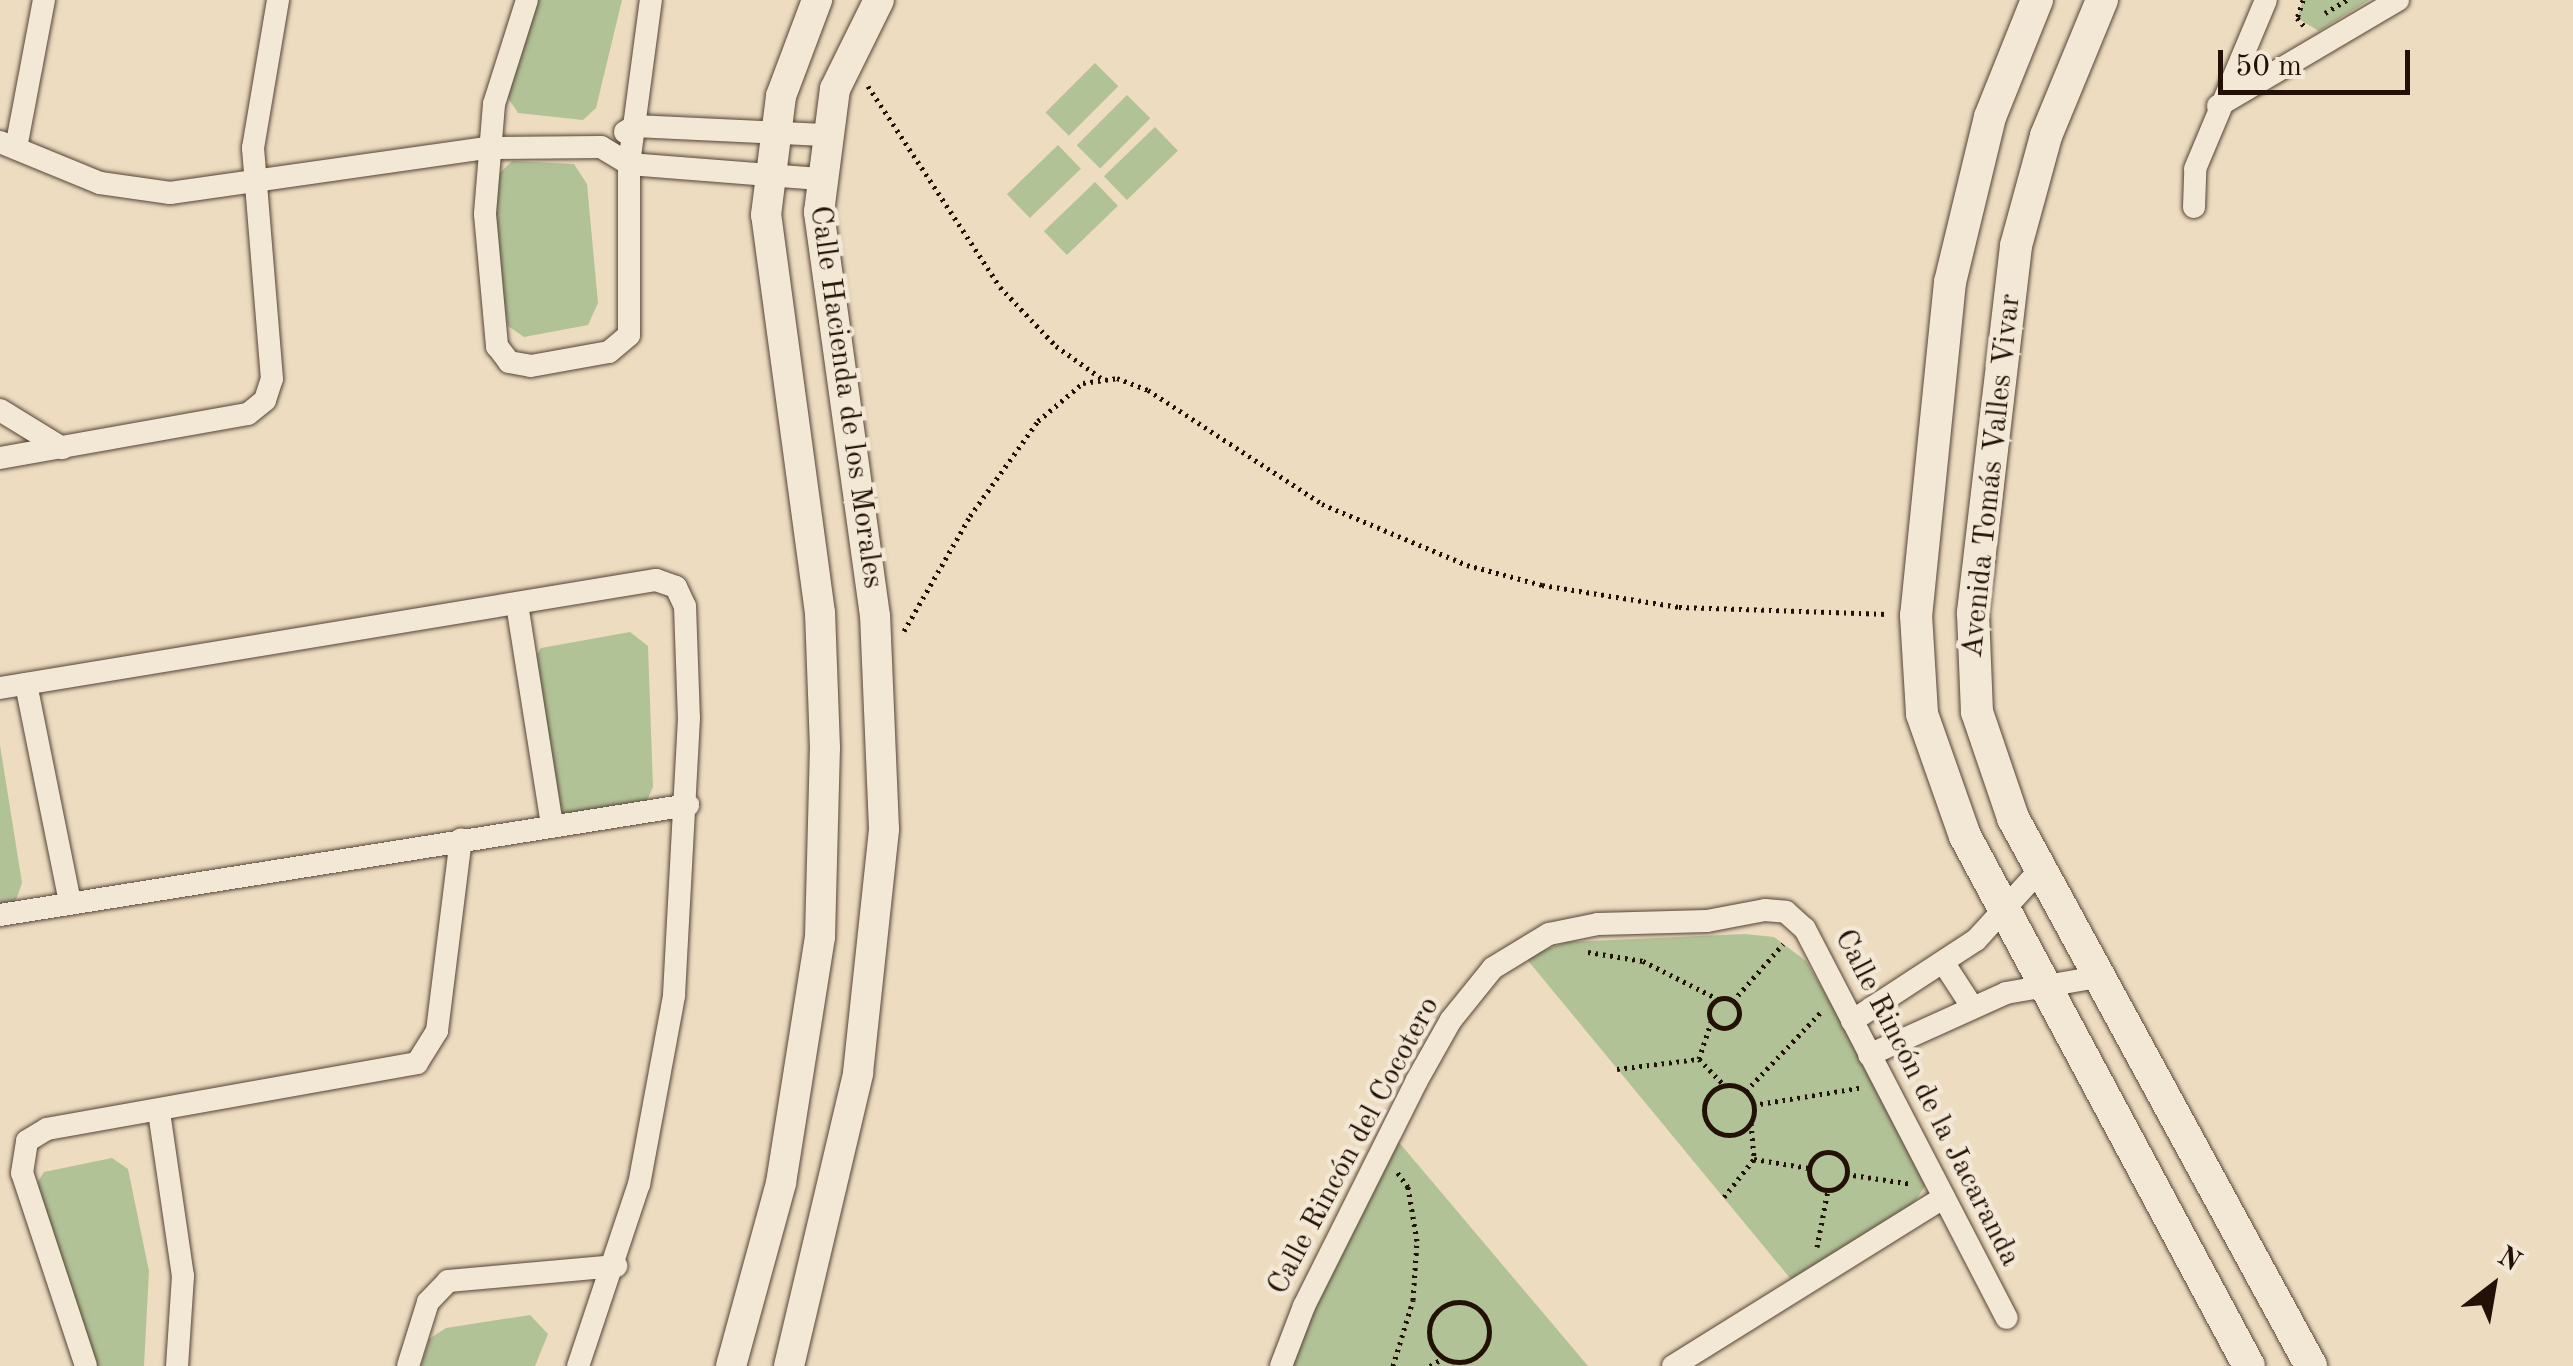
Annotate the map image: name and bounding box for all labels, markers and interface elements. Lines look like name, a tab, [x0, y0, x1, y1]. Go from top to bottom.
scale bar	[2223, 30, 2416, 92]
text: 50 m	[2235, 52, 2302, 82]
street label: Calle Hacienda de los Morales	[801, 203, 891, 591]
street label: Avenida Tomás Valles Vivar	[1955, 292, 2029, 660]
street label: Calle Rincón de la Jacaranda	[1826, 923, 2028, 1273]
street label: Calle Rincón del Cocotero	[1260, 991, 1448, 1301]
north arrow	[2443, 1236, 2543, 1336]
text: N	[2492, 1243, 2525, 1278]

